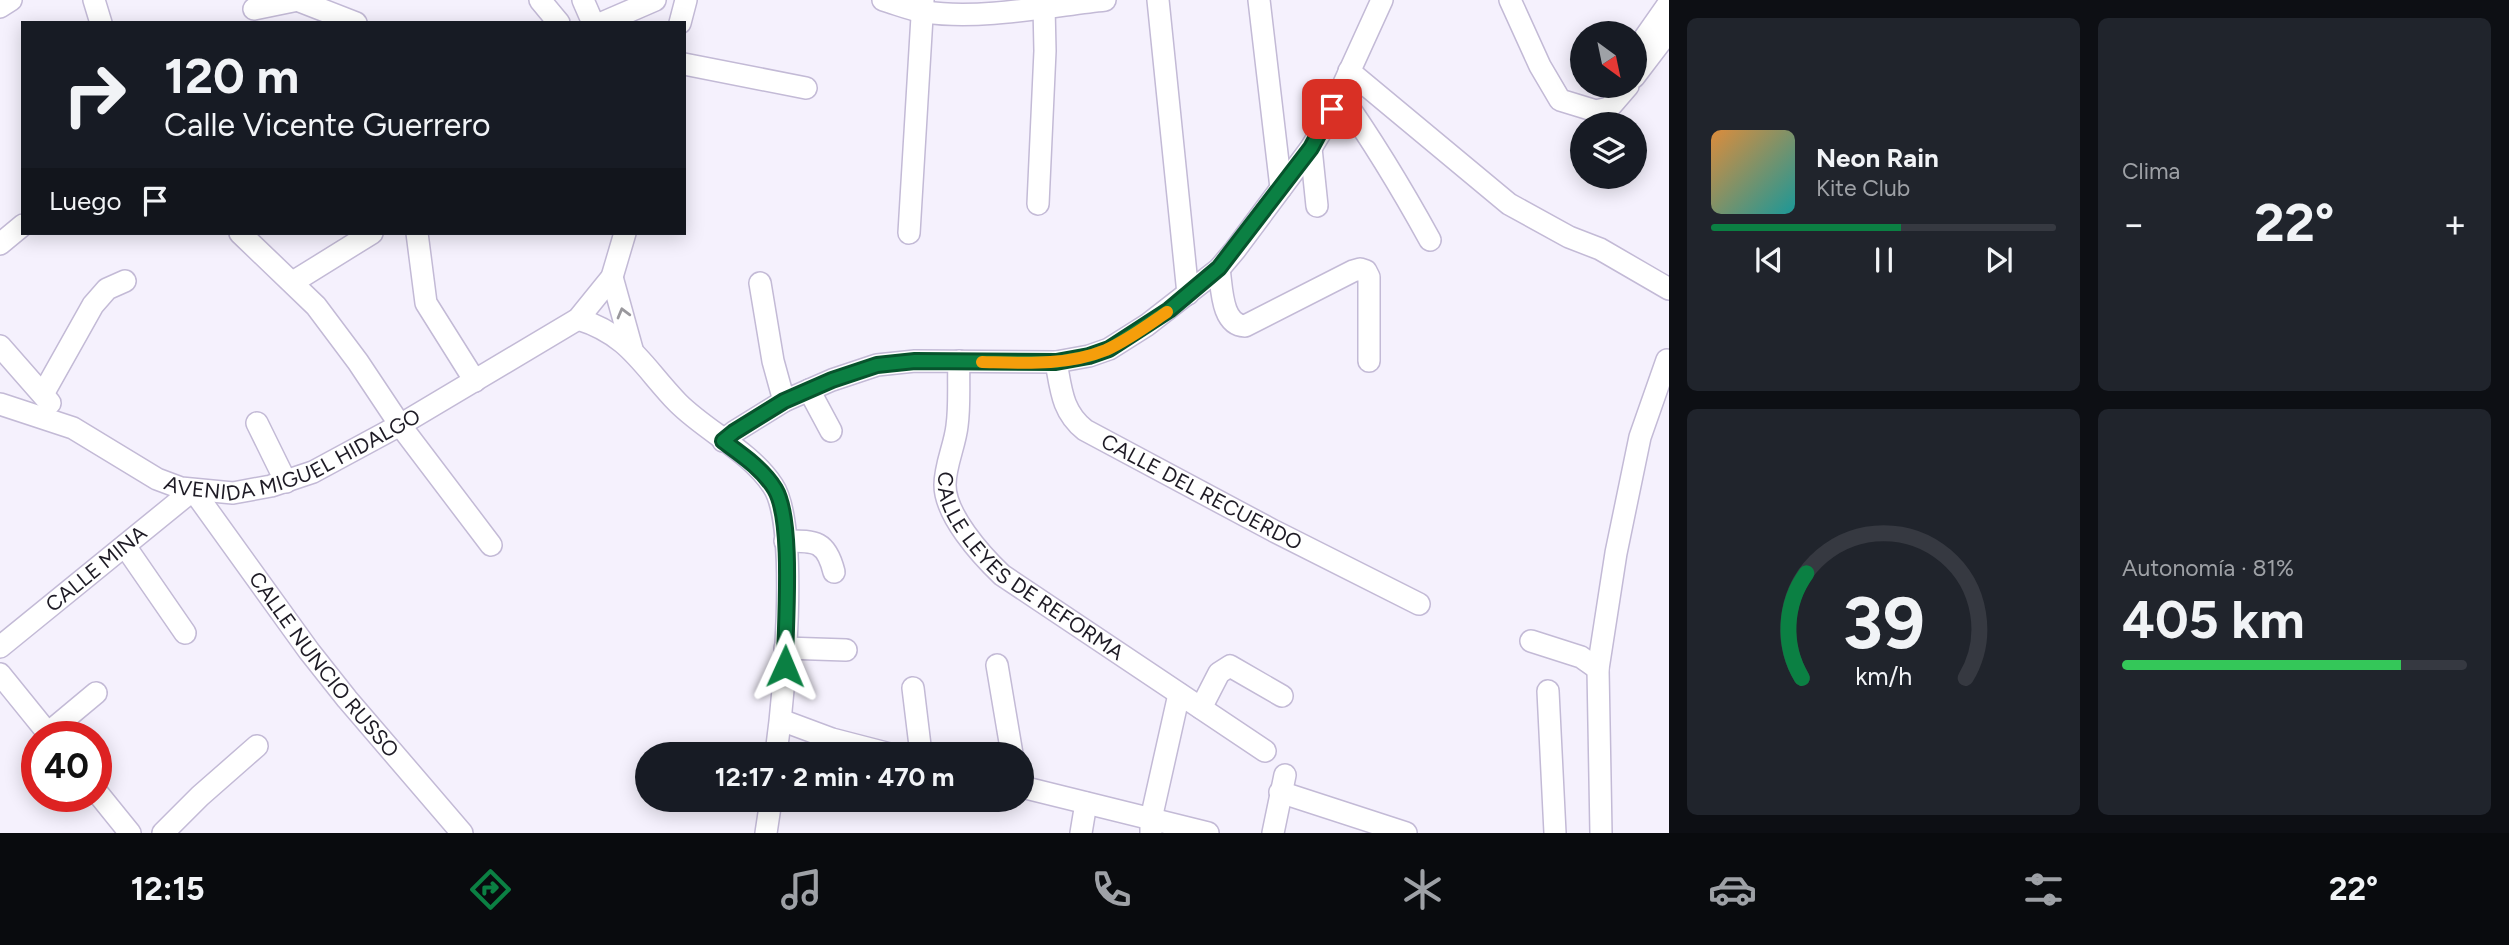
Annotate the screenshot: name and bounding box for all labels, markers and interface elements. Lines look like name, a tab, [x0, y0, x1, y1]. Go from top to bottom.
north arrow	[1570, 21, 1647, 98]
map controls	[1570, 21, 1647, 189]
text: 120 m	[164, 46, 299, 105]
icon: right	[49, 49, 140, 140]
pin	[1302, 79, 1362, 139]
icon: arrive	[1313, 90, 1351, 128]
text: Calle Vicente Guerrero	[164, 106, 491, 144]
button: layers	[1570, 112, 1647, 189]
text: Neon Rain	[1816, 142, 1939, 174]
text: Clima	[2122, 157, 2180, 185]
text: Kite Club	[1816, 174, 1910, 202]
icon: arrive	[136, 182, 174, 220]
text: Luego	[49, 185, 122, 217]
text: 22°	[2255, 192, 2334, 254]
text: −	[2122, 201, 2146, 247]
text: +	[2443, 201, 2467, 247]
icon: previous	[1750, 241, 1788, 279]
icon: pause	[1865, 241, 1903, 279]
icon: next	[1980, 241, 2018, 279]
one-way arrow	[617, 307, 632, 319]
street label: AVENIDA MIGUEL HIDALGO	[161, 403, 425, 506]
street label: CALLE DEL RECUERDO	[1097, 428, 1306, 555]
street label: CALLE LEYES DE REFORMA	[933, 471, 1129, 665]
street label: CALLE MINA	[40, 520, 151, 617]
text: Autonomía · 81%	[2122, 554, 2294, 582]
street label: CALLE NUNCIO RUSSO	[244, 567, 404, 762]
text: 39	[1842, 579, 1925, 666]
text: 405 km	[2122, 589, 2305, 651]
position arrow	[748, 629, 822, 703]
text: km/h	[1855, 661, 1912, 691]
speed limit sign: 40	[21, 721, 112, 812]
text: 12:17 · 2 min · 470 m	[715, 761, 954, 793]
icon: directions	[466, 865, 515, 914]
icon: music	[777, 865, 826, 914]
icon: phone	[1087, 865, 1136, 914]
icon: climate	[1398, 865, 1447, 914]
icon: car	[1708, 865, 1757, 914]
icon: filters	[2019, 865, 2068, 914]
text: 12:15	[131, 870, 205, 908]
text: 22°	[2329, 870, 2378, 908]

